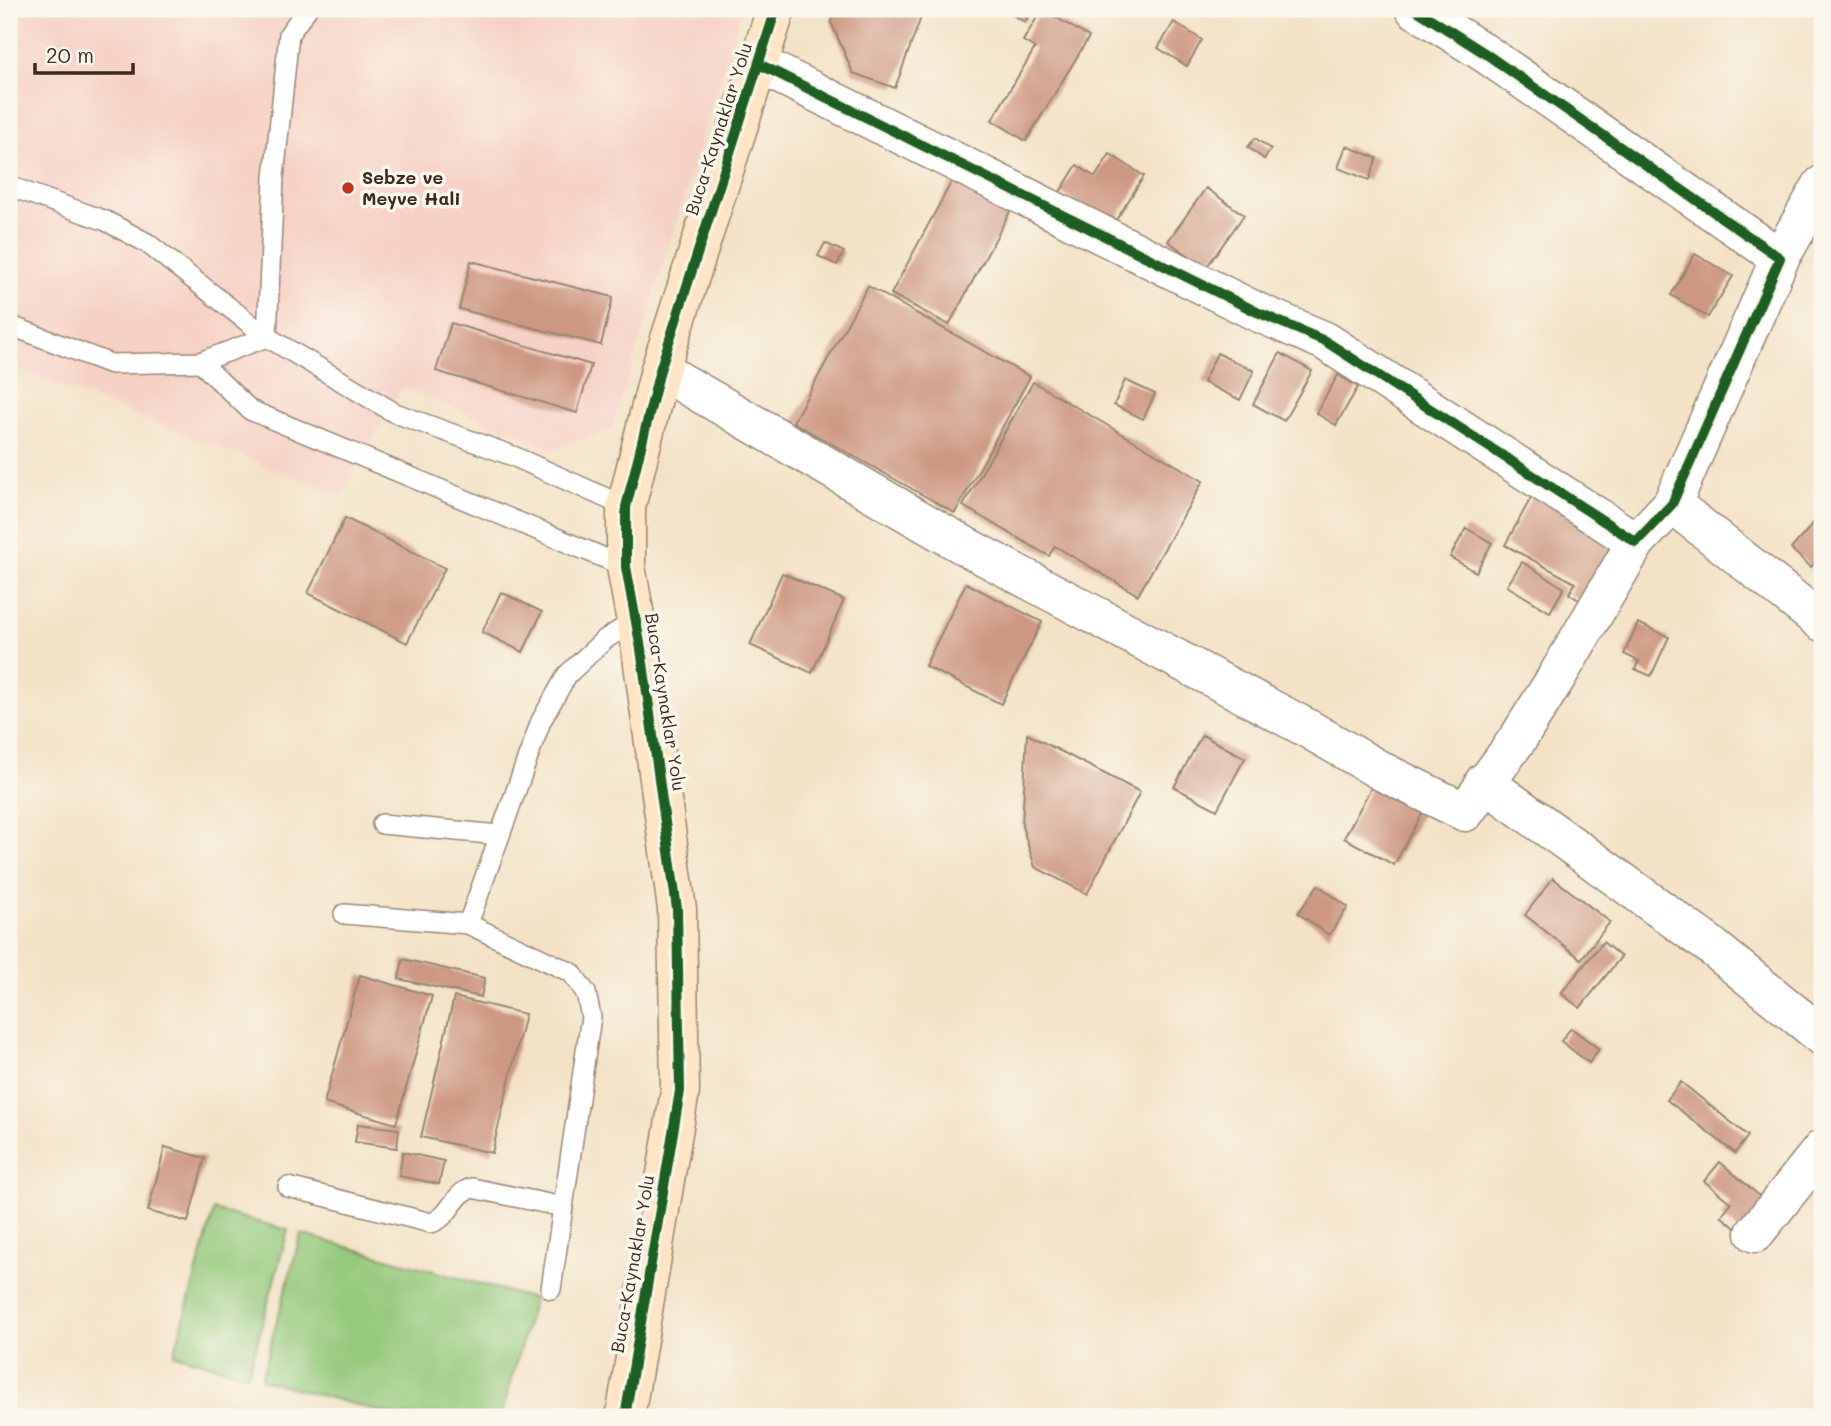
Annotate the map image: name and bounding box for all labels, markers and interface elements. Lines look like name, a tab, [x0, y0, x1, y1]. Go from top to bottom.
scale bar	[35, 32, 133, 76]
street label: Buca-Kaynaklar Yolu	[679, 39, 757, 218]
text: 20 m	[46, 41, 94, 68]
place label: Sebze ve Meyve Hali	[362, 165, 461, 210]
marker: Sebze ve Meyve Hali	[340, 180, 356, 196]
street label: Buca-Kaynaklar Yolu	[640, 611, 692, 793]
street label: Buca-Kaynaklar Yolu	[605, 1173, 659, 1355]

